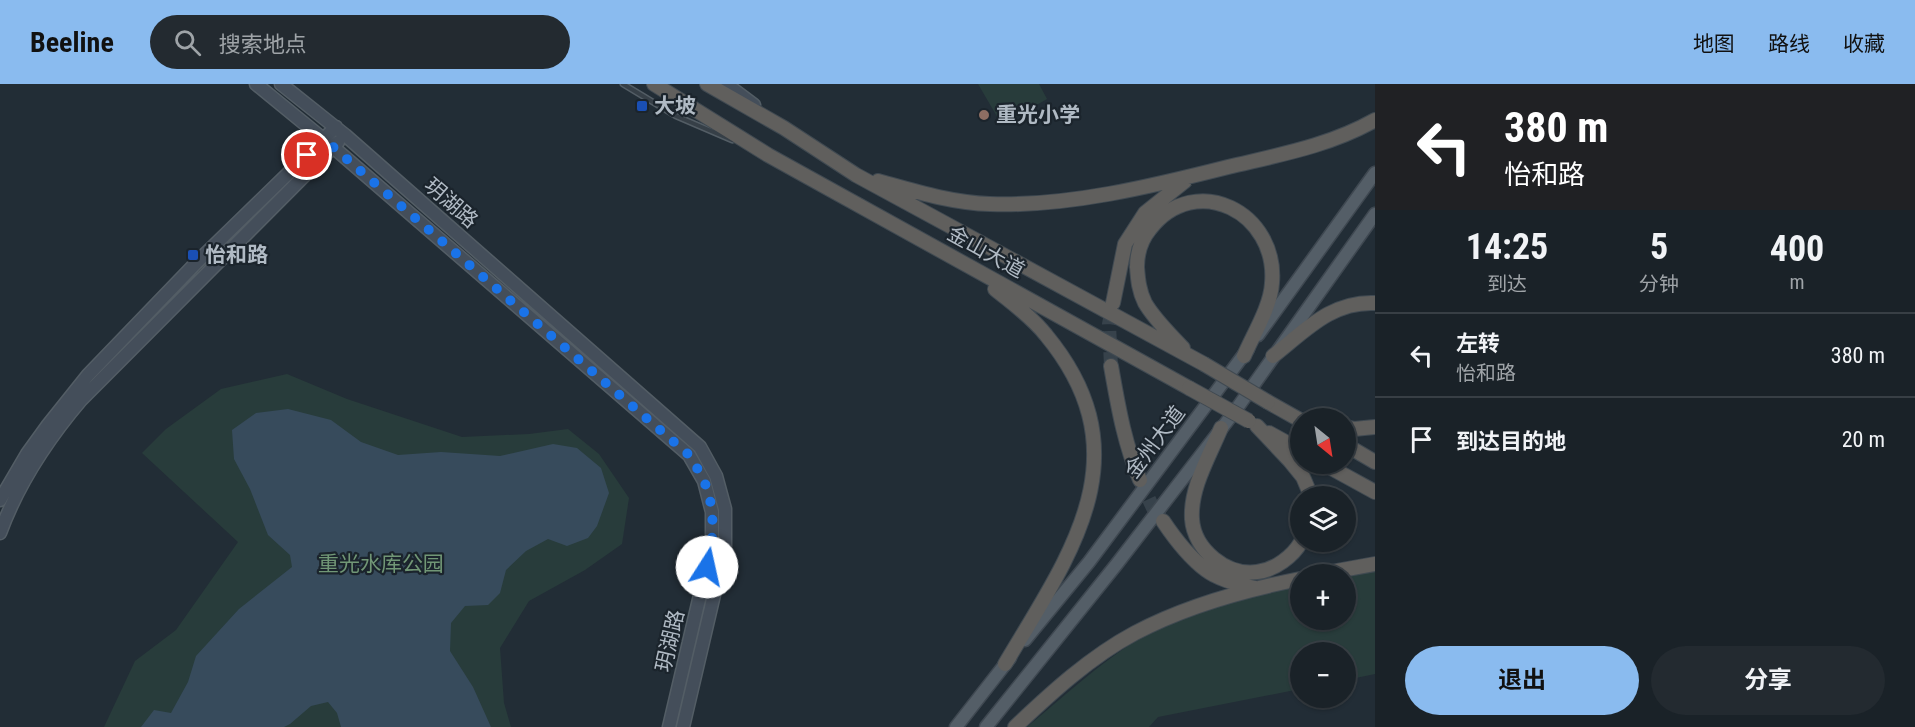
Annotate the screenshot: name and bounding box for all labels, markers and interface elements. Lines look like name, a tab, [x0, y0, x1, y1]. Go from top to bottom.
search box	[150, 15, 570, 69]
text: Beeline	[30, 26, 114, 59]
icon: search	[171, 26, 204, 59]
text: 搜索地点	[219, 32, 307, 57]
text: 地图	[1693, 32, 1735, 56]
text: 路线	[1768, 32, 1810, 56]
text: 收藏	[1843, 32, 1885, 56]
place label: 大坡	[654, 94, 696, 118]
marker: 大坡	[635, 99, 649, 113]
place label: 重光小学	[996, 103, 1080, 127]
text: 380 m	[1504, 103, 1609, 152]
marker: 重光小学	[977, 108, 991, 122]
icon: left	[1405, 108, 1483, 186]
pin	[281, 129, 332, 180]
icon: arrive	[290, 138, 323, 171]
text: 怡和路	[1504, 159, 1585, 191]
street label: 玥湖路	[419, 173, 483, 233]
street label: 金山大道	[943, 221, 1029, 283]
text: 14:25	[1466, 226, 1548, 268]
text: 5	[1650, 226, 1668, 268]
text: 400	[1770, 228, 1824, 270]
place label: 怡和路	[205, 243, 268, 267]
marker: 怡和路	[186, 248, 200, 262]
text: m	[1789, 270, 1805, 294]
text: 到达	[1487, 272, 1527, 296]
text: 分钟	[1639, 272, 1679, 296]
text: 左转	[1456, 331, 1500, 356]
icon: left	[1405, 339, 1438, 372]
text: 380 m	[1831, 343, 1885, 368]
text: 怡和路	[1456, 361, 1516, 385]
street label: 金州大道	[1120, 401, 1190, 483]
north arrow	[1290, 408, 1356, 474]
map controls	[1290, 408, 1356, 708]
icon: arrive	[1405, 423, 1438, 456]
text: 20 m	[1842, 427, 1885, 452]
text: 到达目的地	[1456, 429, 1566, 454]
button: layers	[1290, 486, 1356, 552]
position arrow	[675, 535, 739, 599]
park label: 重光水库公园	[318, 552, 444, 576]
button: +	[1290, 564, 1356, 630]
street label: 玥湖路	[651, 608, 689, 674]
button: −	[1290, 642, 1356, 708]
button: 退出	[1405, 646, 1639, 715]
button: 分享	[1651, 646, 1885, 715]

